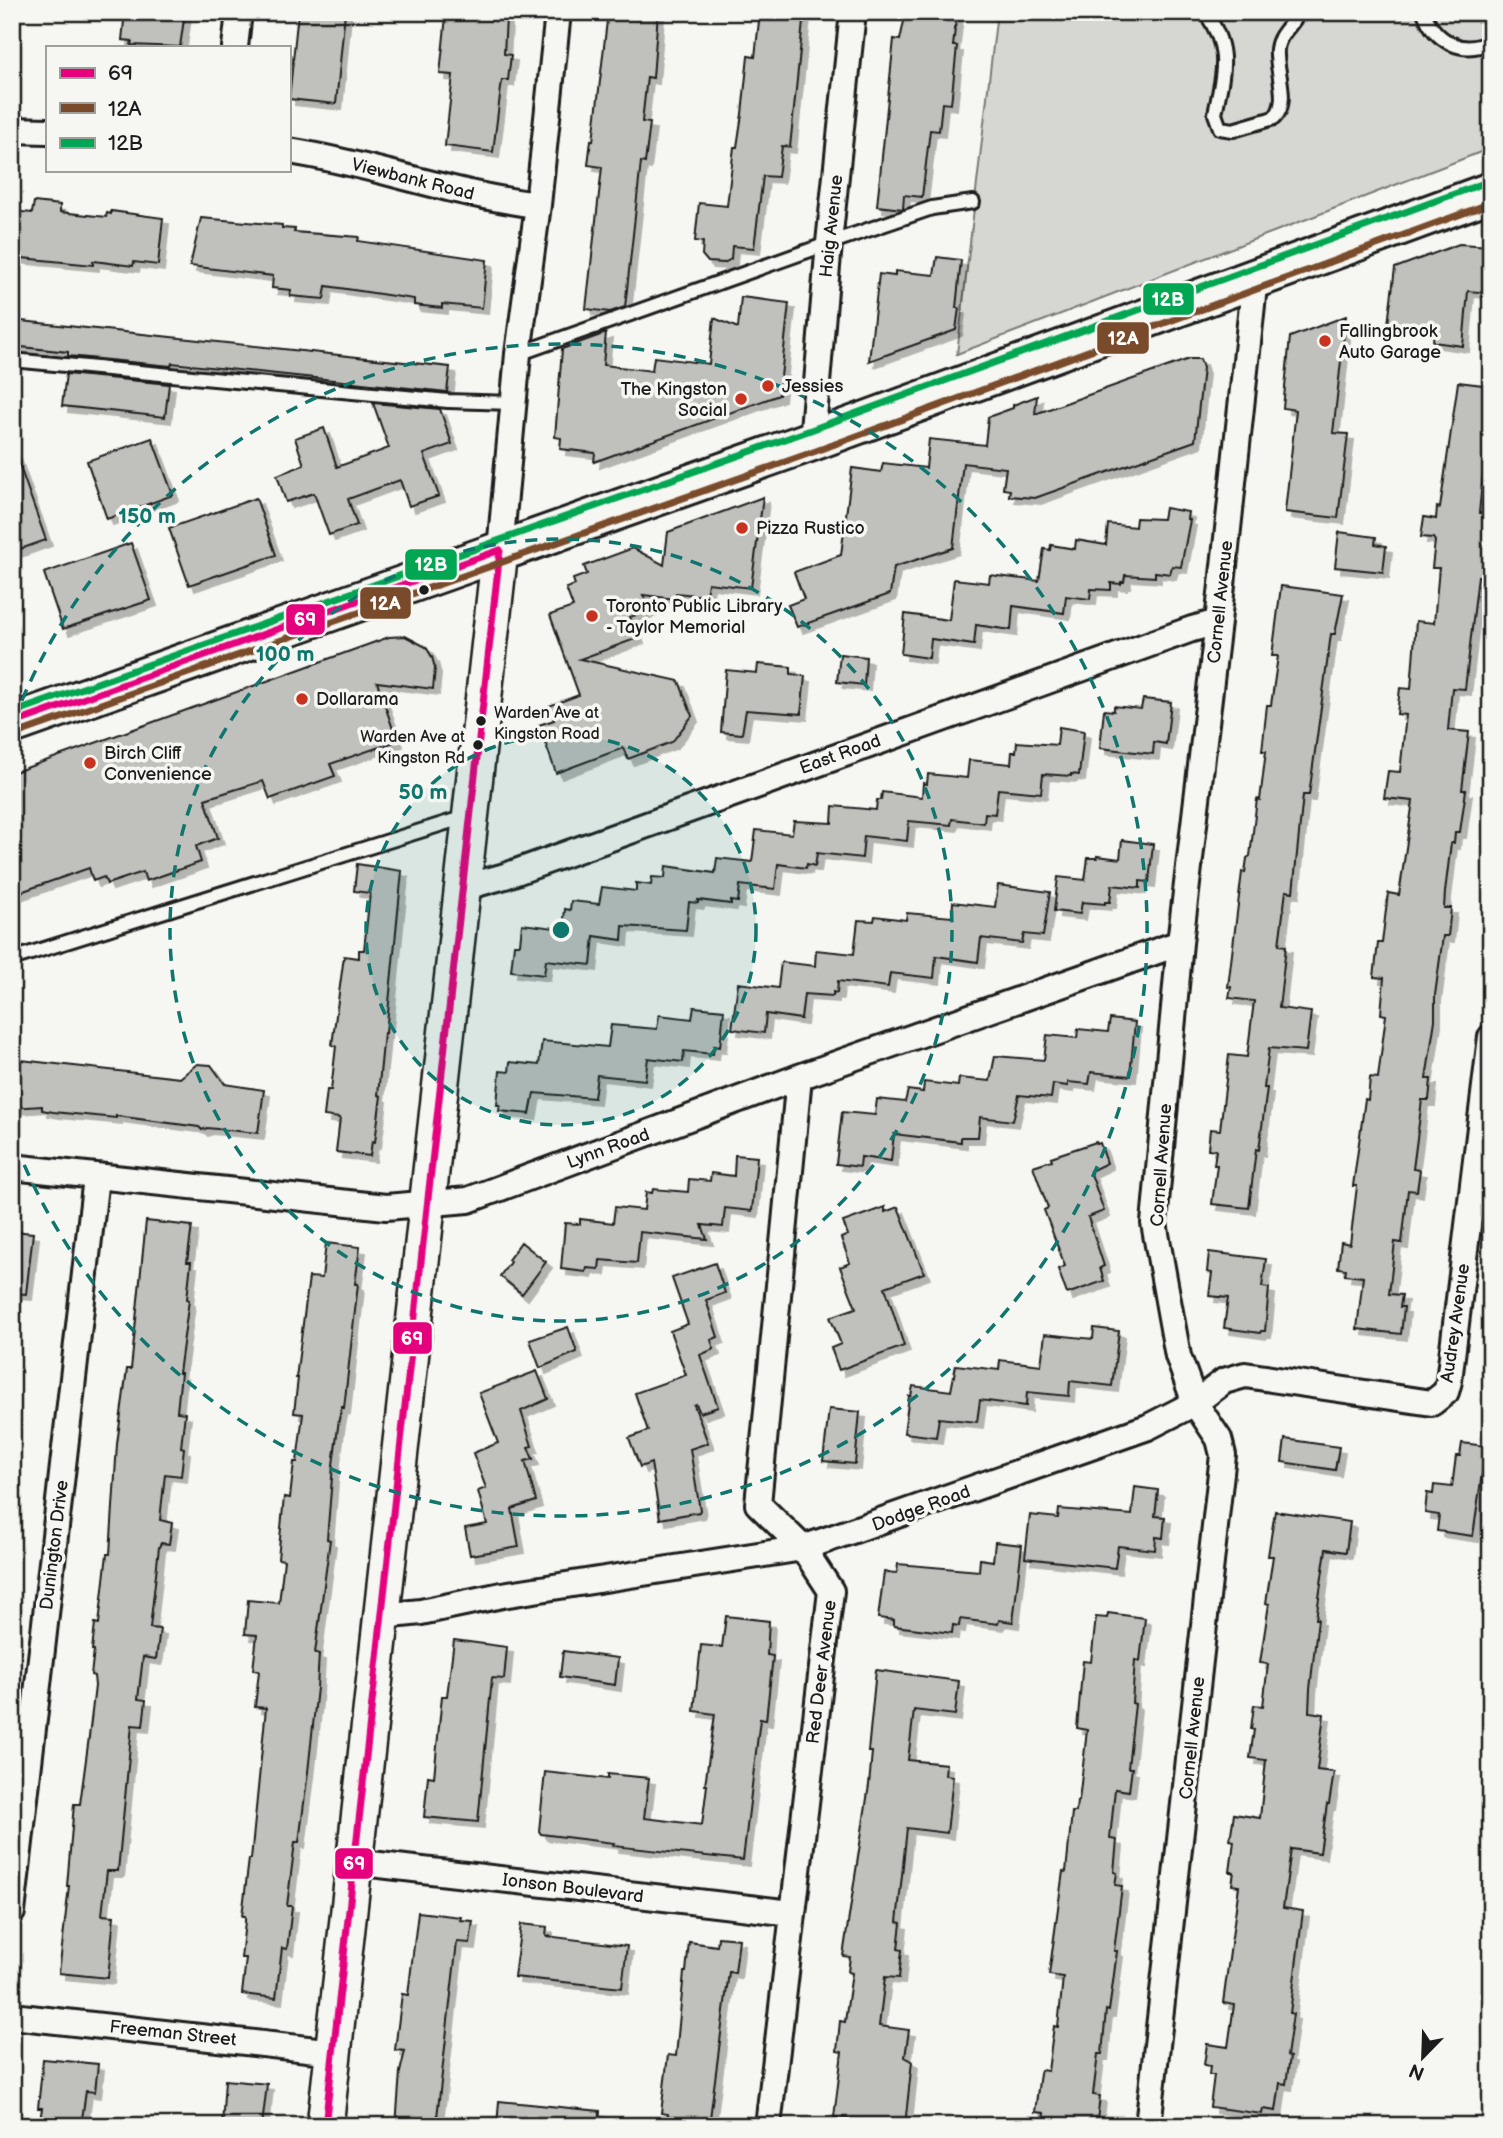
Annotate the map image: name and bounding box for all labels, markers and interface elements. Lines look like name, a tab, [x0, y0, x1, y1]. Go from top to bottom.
legend	[46, 46, 290, 172]
text: 69	[108, 61, 133, 86]
text: 12A	[108, 97, 142, 122]
text: 12B	[108, 131, 143, 156]
street label: Viewbank Road	[349, 154, 476, 205]
street label: Haig Avenue	[816, 173, 847, 278]
line badge: 12B	[1142, 282, 1195, 316]
text: 12B	[1152, 289, 1184, 312]
line badge: 12A	[1096, 321, 1150, 355]
place label: Fallingbrook Auto Garage	[1339, 321, 1441, 363]
text: 12A	[1108, 328, 1139, 351]
marker: Fallingbrook Auto Garage	[1317, 333, 1333, 349]
place label: Jessies	[782, 376, 843, 397]
marker: Jessies	[760, 378, 776, 394]
place label: The Kingston Social	[621, 379, 727, 421]
marker: The Kingston Social	[733, 391, 749, 407]
text: 150 m	[118, 504, 176, 529]
place label: Pizza Rustico	[756, 518, 865, 539]
marker: Pizza Rustico	[734, 520, 750, 536]
street label: Cornell Avenue	[1204, 539, 1237, 665]
line badge: 12B	[404, 548, 458, 581]
text: 12B	[415, 554, 447, 577]
unlabelled marker	[417, 583, 431, 597]
line badge: 12A	[359, 586, 412, 620]
text: 12A	[370, 593, 401, 616]
place label: Toronto Public Library - Taylor Memorial	[606, 596, 783, 638]
line badge: 69	[285, 603, 326, 636]
marker: Toronto Public Library - Taylor Memorial	[584, 608, 600, 624]
text: 69	[294, 609, 316, 632]
text: 100 m	[256, 642, 314, 667]
place label: Dollarama	[316, 689, 399, 710]
marker: Dollarama	[294, 691, 310, 707]
place label: Warden Ave at Kingston Road	[494, 704, 600, 744]
marker: Warden Ave at Kingston Road	[474, 714, 488, 728]
place label: Warden Ave at Kingston Rd	[360, 728, 465, 768]
street label: East Road	[797, 730, 884, 779]
marker: Warden Ave at Kingston Rd	[471, 738, 485, 752]
place label: Birch Cliff Convenience	[104, 743, 212, 785]
marker: Birch Cliff Convenience	[82, 755, 98, 771]
text: 50 m	[399, 780, 447, 805]
centre of rings	[549, 918, 573, 942]
street label: Cornell Avenue	[1147, 1102, 1176, 1227]
street label: Lynn Road	[564, 1124, 652, 1173]
street label: Audrey Avenue	[1437, 1262, 1474, 1384]
line badge: 69	[392, 1321, 433, 1355]
text: 69	[401, 1328, 423, 1351]
street label: Dunington Drive	[36, 1479, 73, 1611]
street label: Dodge Road	[869, 1481, 973, 1536]
street label: Red Deer Avenue	[802, 1599, 841, 1745]
street label: Cornell Avenue	[1176, 1675, 1209, 1801]
line badge: 69	[334, 1847, 374, 1880]
text: 69	[343, 1853, 365, 1876]
street label: Ionson Boulevard	[501, 1869, 645, 1908]
street label: Freeman Street	[109, 2016, 238, 2051]
north arrow	[1388, 2022, 1458, 2092]
text: N	[1406, 2058, 1428, 2085]

